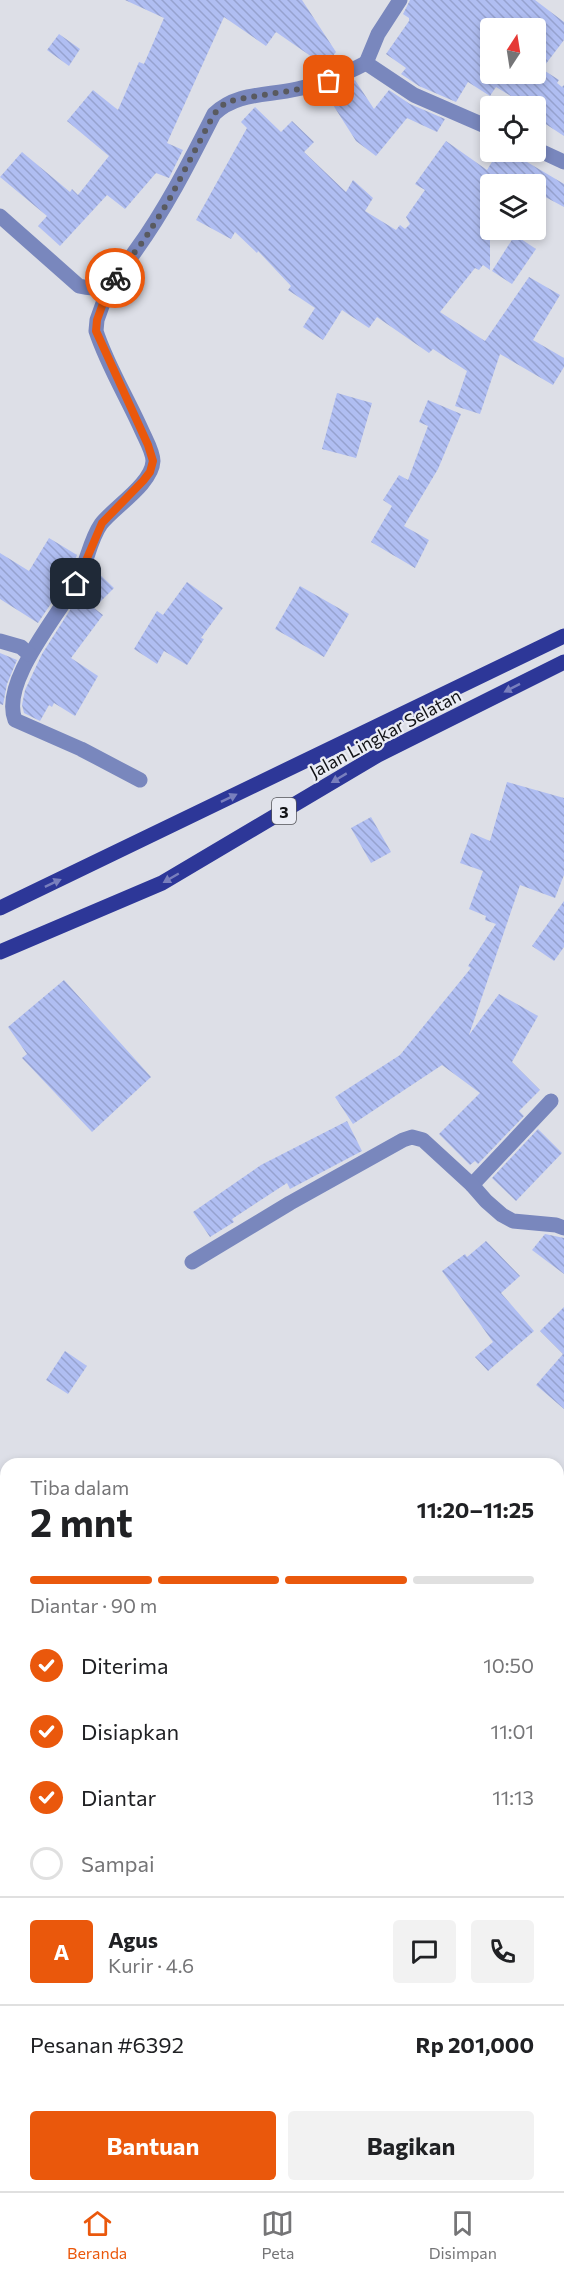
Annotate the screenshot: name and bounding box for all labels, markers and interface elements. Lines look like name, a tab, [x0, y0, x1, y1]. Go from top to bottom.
north arrow	[480, 18, 546, 84]
map controls	[480, 18, 546, 240]
pin	[303, 55, 354, 106]
icon: bag	[312, 64, 345, 97]
button: locate	[480, 96, 546, 162]
button: layers	[480, 174, 546, 240]
courier	[85, 248, 145, 308]
icon: bike	[99, 262, 132, 295]
pin	[50, 558, 101, 609]
icon: home	[59, 567, 92, 600]
street label: Jalan Lingkar Selatan	[306, 684, 464, 782]
one-way arrow	[503, 684, 520, 693]
one-way arrow	[331, 773, 347, 784]
one-way arrow	[220, 794, 237, 803]
road number: 3	[272, 798, 296, 824]
one-way arrow	[163, 872, 179, 883]
one-way arrow	[44, 878, 61, 887]
text: Tiba dalam	[30, 1475, 129, 1499]
text: 11:20–11:25	[417, 1496, 534, 1523]
text: 2 mnt	[30, 1497, 133, 1545]
text: Diantar · 90 m	[30, 1593, 157, 1617]
icon: check	[30, 1649, 63, 1682]
text: Diterima	[81, 1652, 168, 1679]
text: 10:50	[483, 1653, 534, 1677]
icon: check	[30, 1715, 63, 1748]
text: Disiapkan	[81, 1718, 179, 1745]
text: 11:01	[491, 1719, 534, 1743]
icon: check	[30, 1781, 63, 1814]
text: Diantar	[81, 1784, 156, 1811]
text: 11:13	[492, 1785, 534, 1809]
text: Sampai	[81, 1850, 155, 1877]
button: chat	[393, 1920, 456, 1983]
button: phone	[471, 1920, 534, 1983]
text: Agus	[108, 1926, 158, 1953]
text: A	[54, 1938, 69, 1965]
text: Kurir · 4.6	[108, 1953, 194, 1977]
text: Pesanan #6392	[30, 2031, 184, 2058]
text: Rp 201,000	[416, 2031, 534, 2058]
button: Bantuan	[30, 2111, 276, 2180]
button: Bagikan	[288, 2111, 534, 2180]
tab: Beranda	[67, 2207, 127, 2262]
tab: Peta	[261, 2207, 294, 2262]
tab: Disimpan	[429, 2207, 497, 2262]

